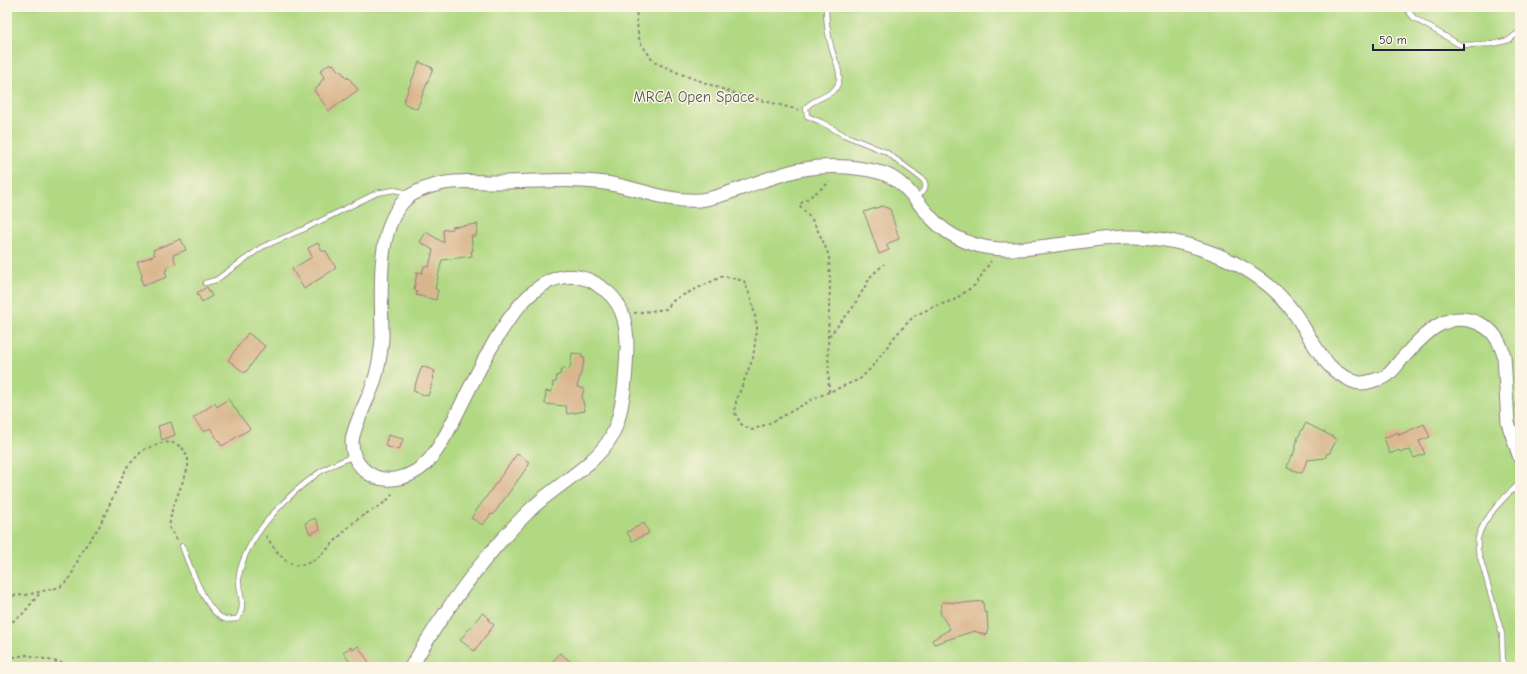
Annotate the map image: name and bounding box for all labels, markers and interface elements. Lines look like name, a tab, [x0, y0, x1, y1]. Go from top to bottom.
scale bar	[1373, 26, 1464, 52]
text: 50 m	[1379, 33, 1407, 47]
park label: MRCA Open Space	[633, 88, 755, 106]

